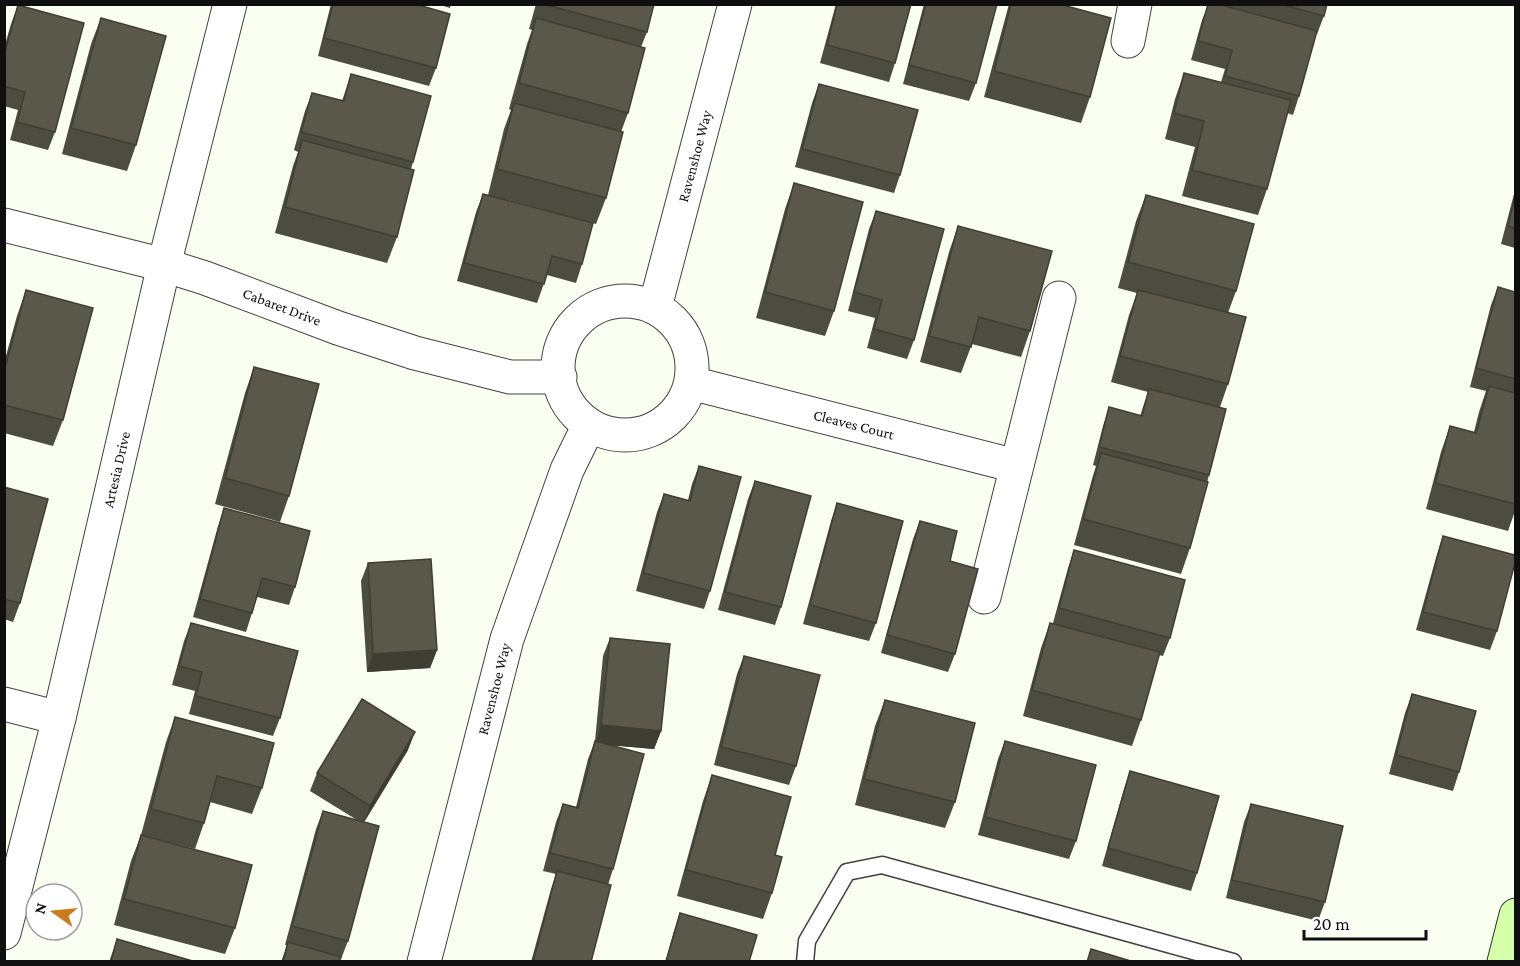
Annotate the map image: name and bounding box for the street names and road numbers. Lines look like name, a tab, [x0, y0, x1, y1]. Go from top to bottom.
street label: Ravenshoe Way	[675, 108, 716, 204]
street label: Cabaret Drive	[240, 285, 324, 329]
street label: Cleaves Court	[812, 407, 897, 443]
street label: Artesia Drive	[100, 430, 133, 509]
street label: Ravenshoe Way	[475, 641, 515, 737]

